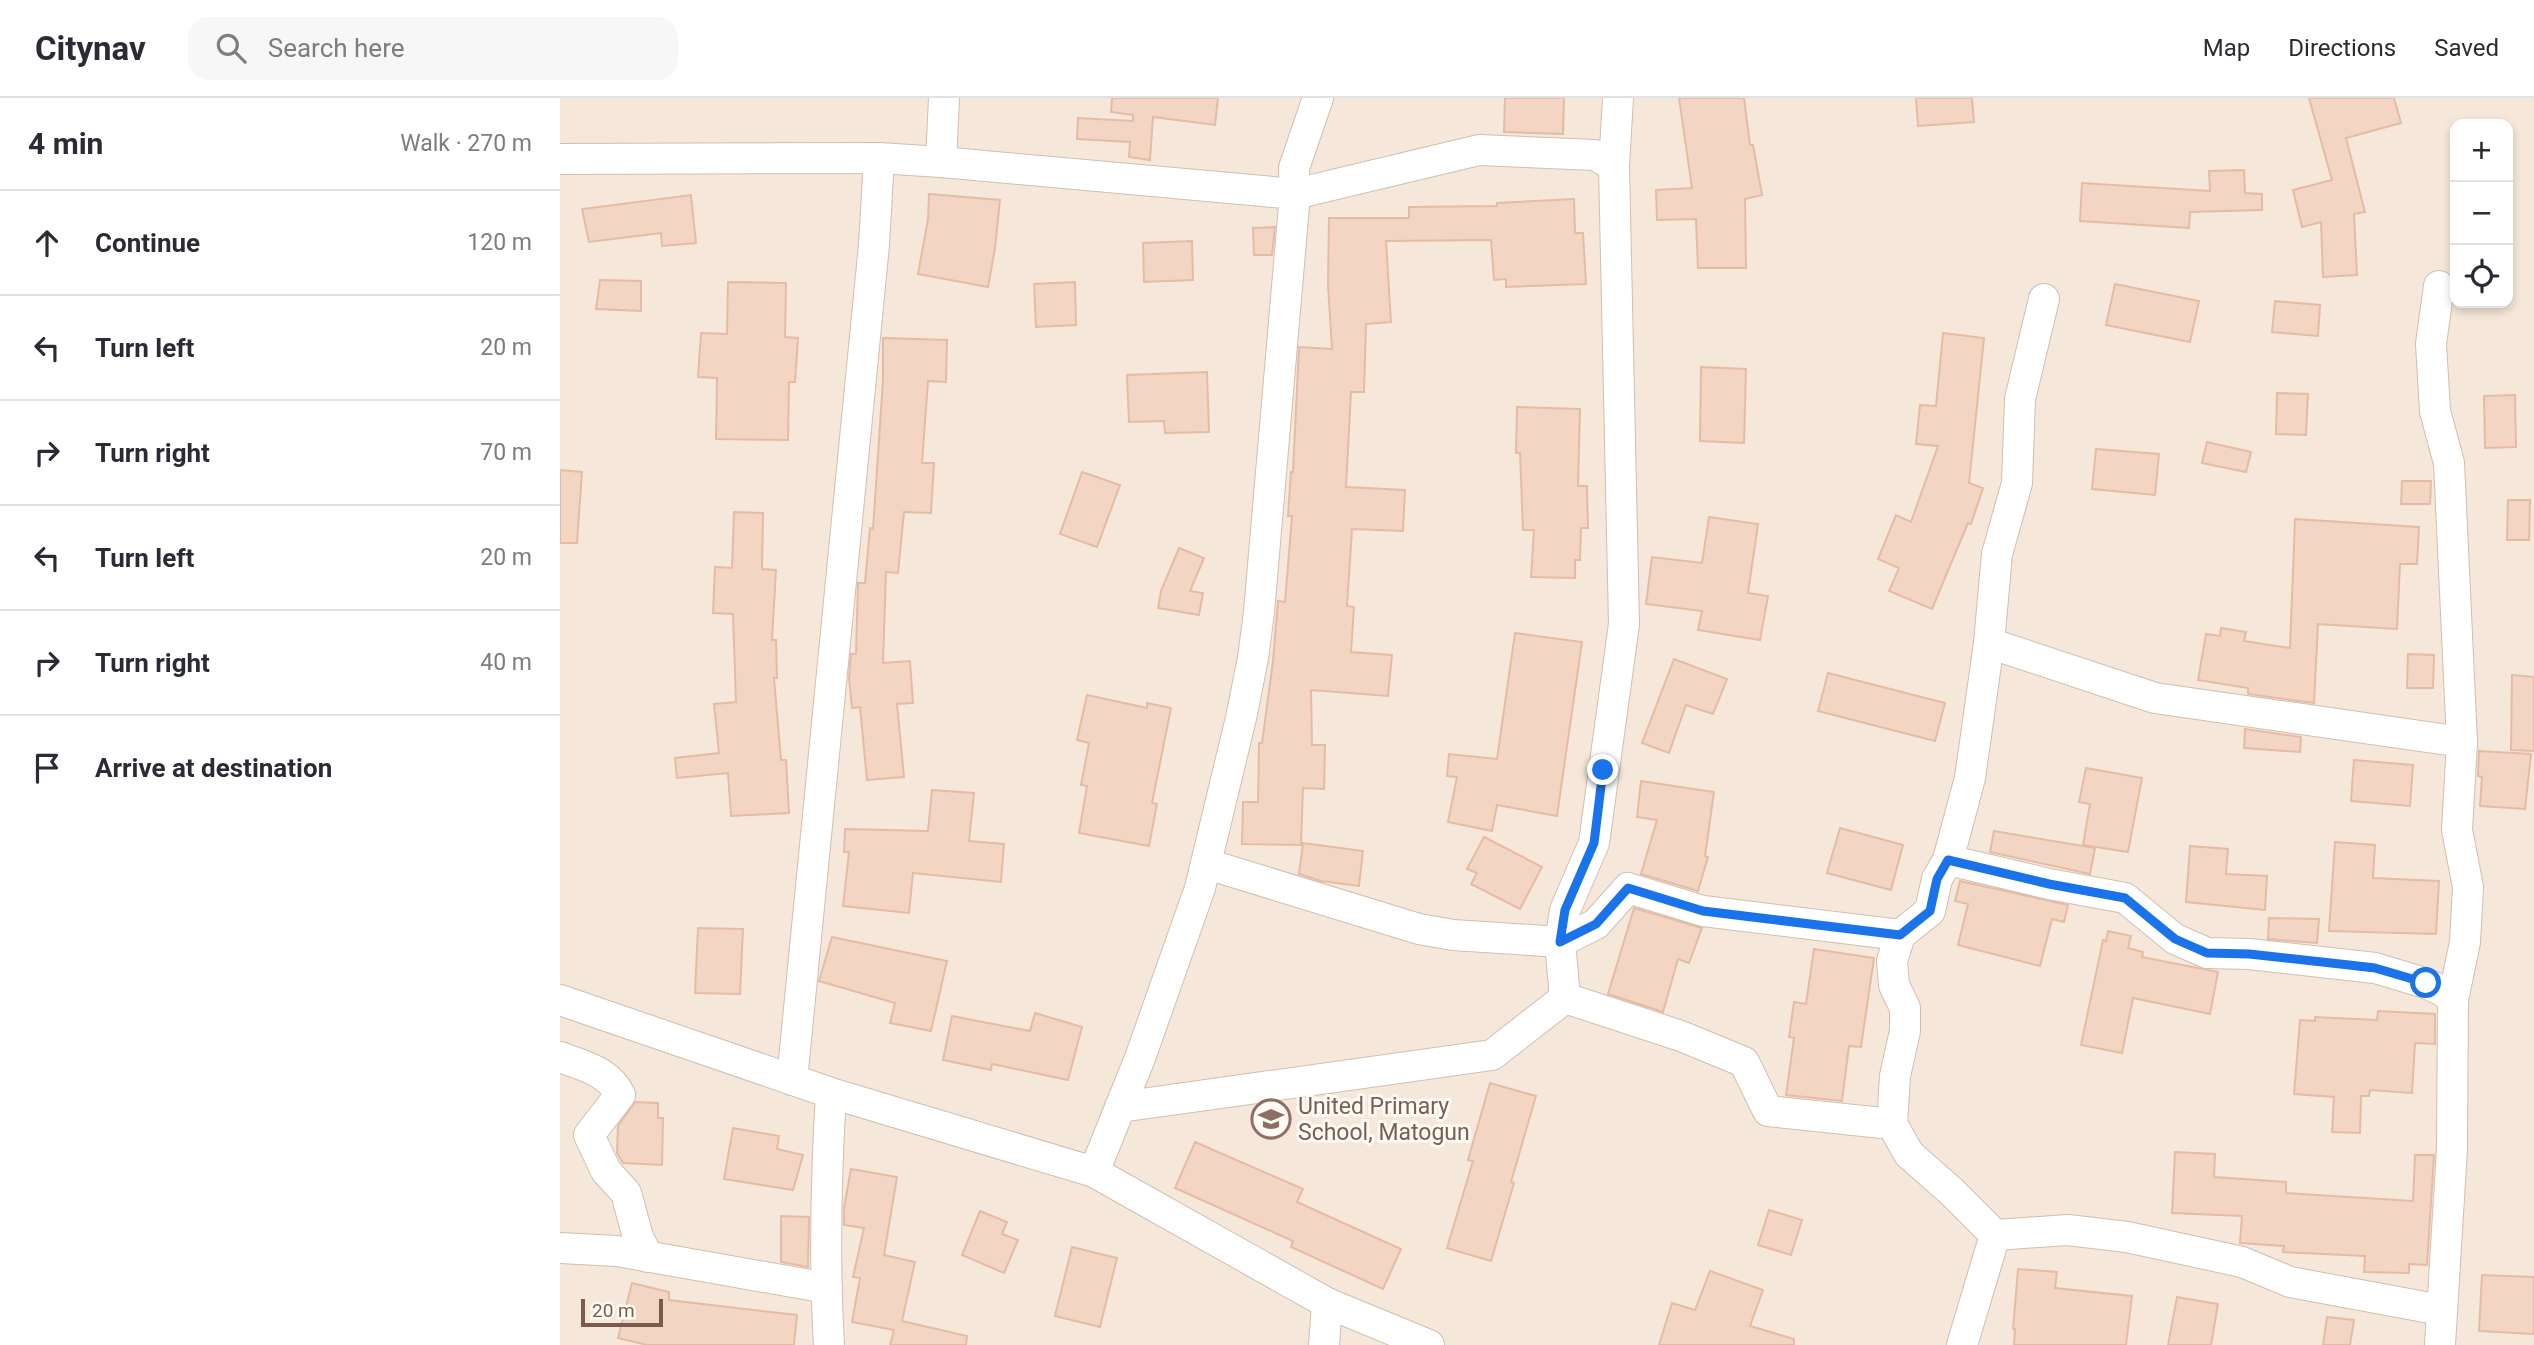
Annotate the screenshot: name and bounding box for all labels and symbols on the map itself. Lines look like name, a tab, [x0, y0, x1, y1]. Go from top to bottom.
route end	[1587, 754, 1618, 785]
route start	[2410, 967, 2441, 998]
place label: United Primary School, Matogun	[1298, 1093, 1470, 1146]
school or university icon: United Primary School, Matogun	[1250, 1098, 1292, 1140]
scale bar	[581, 1296, 663, 1328]

